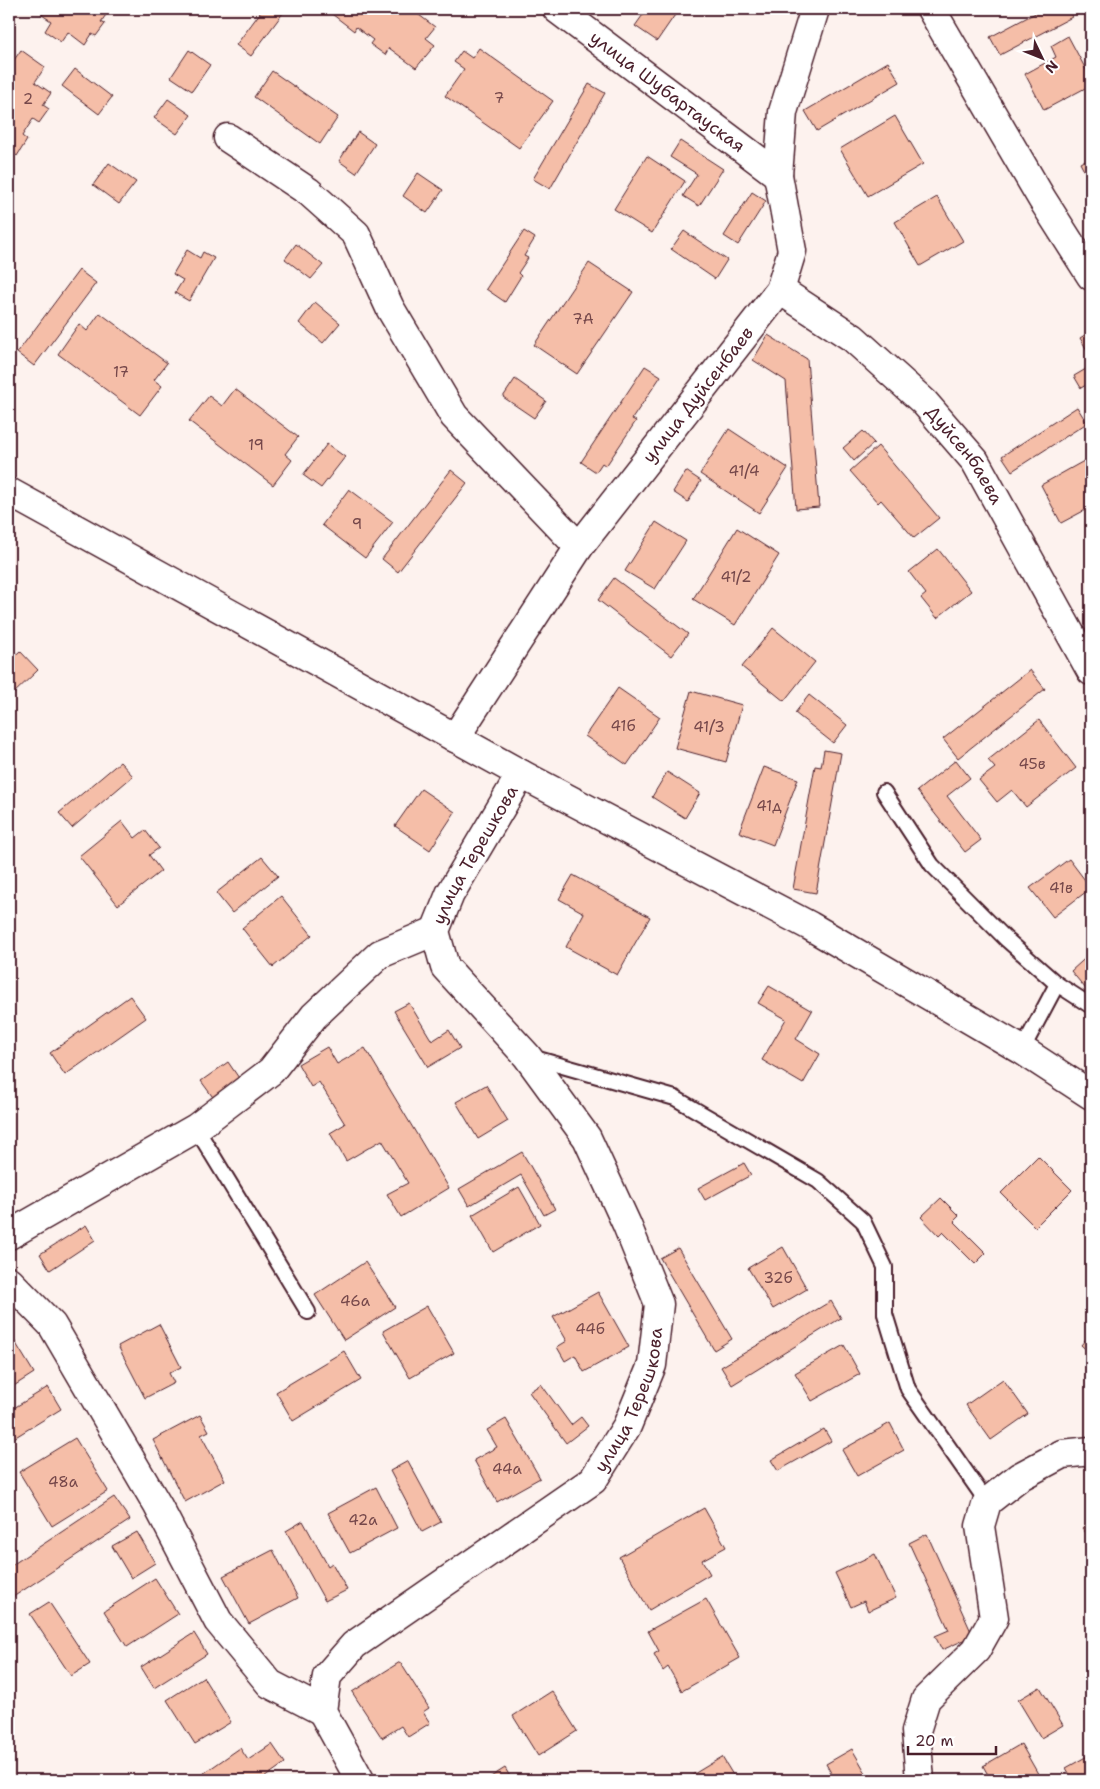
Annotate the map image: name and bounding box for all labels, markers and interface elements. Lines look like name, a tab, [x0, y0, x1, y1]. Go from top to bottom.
street label: улица Шубартауская	[585, 26, 750, 158]
north arrow	[1018, 32, 1068, 82]
text: N	[1041, 57, 1062, 77]
house number: 7	[494, 88, 504, 108]
house number: 2	[23, 89, 33, 109]
house number: 7А	[572, 309, 594, 329]
street label: улица Дуйсенбаев	[637, 322, 759, 468]
house number: 17	[113, 362, 129, 382]
street label: Дуйсенбаева	[920, 400, 1009, 509]
house number: 19	[248, 435, 264, 455]
house number: 41/4	[729, 461, 759, 481]
house number: 9	[352, 514, 362, 534]
house number: 41/2	[720, 567, 752, 587]
house number: 41б	[610, 716, 636, 736]
house number: 41/3	[693, 717, 725, 737]
house number: 45в	[1018, 754, 1046, 774]
street label: улица Терешкова	[427, 781, 524, 928]
house number: 41д	[756, 796, 782, 816]
house number: 41в	[1049, 878, 1073, 898]
house number: 32б	[763, 1268, 793, 1288]
house number: 46а	[340, 1291, 371, 1311]
house number: 44б	[575, 1319, 605, 1339]
street label: улица Терешкова	[589, 1326, 668, 1477]
house number: 44а	[492, 1459, 523, 1479]
house number: 48а	[48, 1472, 79, 1492]
house number: 42а	[348, 1510, 378, 1530]
scale bar	[908, 1724, 995, 1756]
text: 20 m	[915, 1731, 954, 1751]

